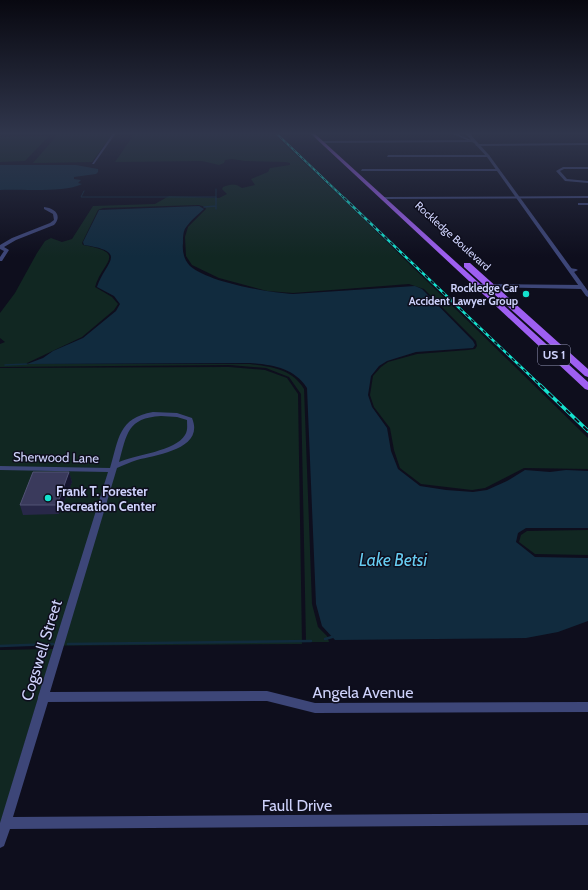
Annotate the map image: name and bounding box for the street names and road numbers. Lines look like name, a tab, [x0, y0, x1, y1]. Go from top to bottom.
street label: Rockledge Boulevard	[412, 198, 494, 274]
road number: US 1	[538, 345, 570, 365]
street label: Sherwood Lane	[13, 448, 99, 466]
street label: Cogswell Street	[17, 597, 66, 703]
street label: Angela Avenue	[313, 683, 413, 702]
street label: Faull Drive	[262, 796, 332, 815]

